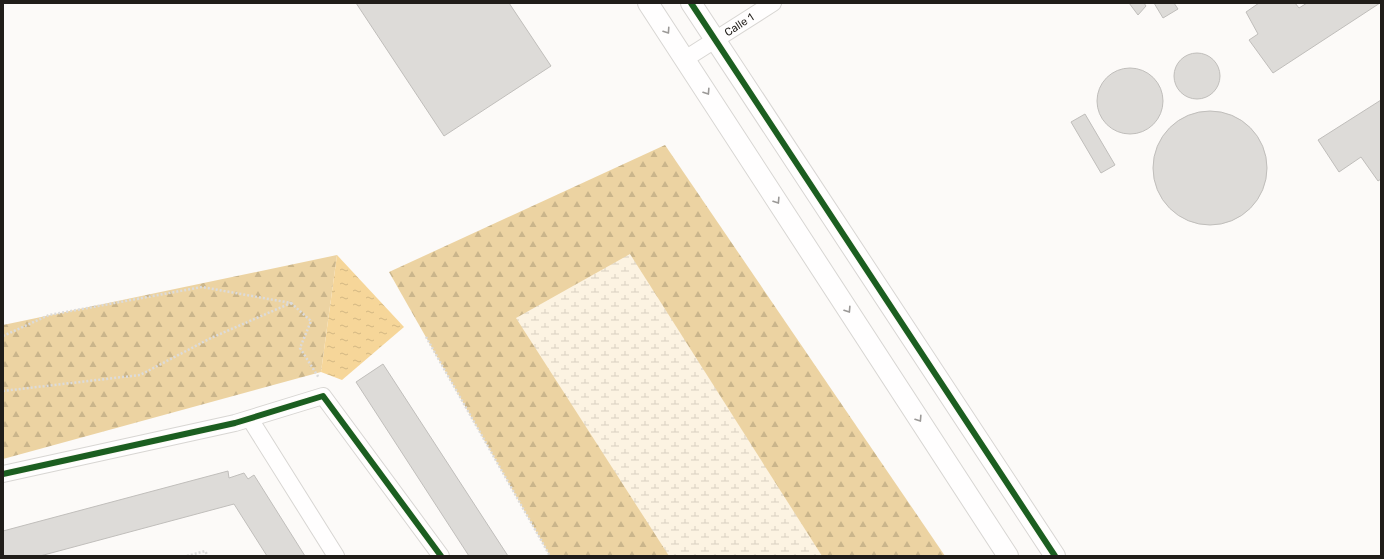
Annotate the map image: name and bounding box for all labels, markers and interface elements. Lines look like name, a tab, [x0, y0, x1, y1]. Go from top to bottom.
street label: Calle 1	[722, 10, 756, 39]
one-way arrow	[662, 27, 670, 34]
one-way arrow	[702, 88, 709, 95]
one-way arrow	[773, 197, 780, 204]
one-way arrow	[843, 306, 851, 313]
one-way arrow	[914, 415, 922, 422]

